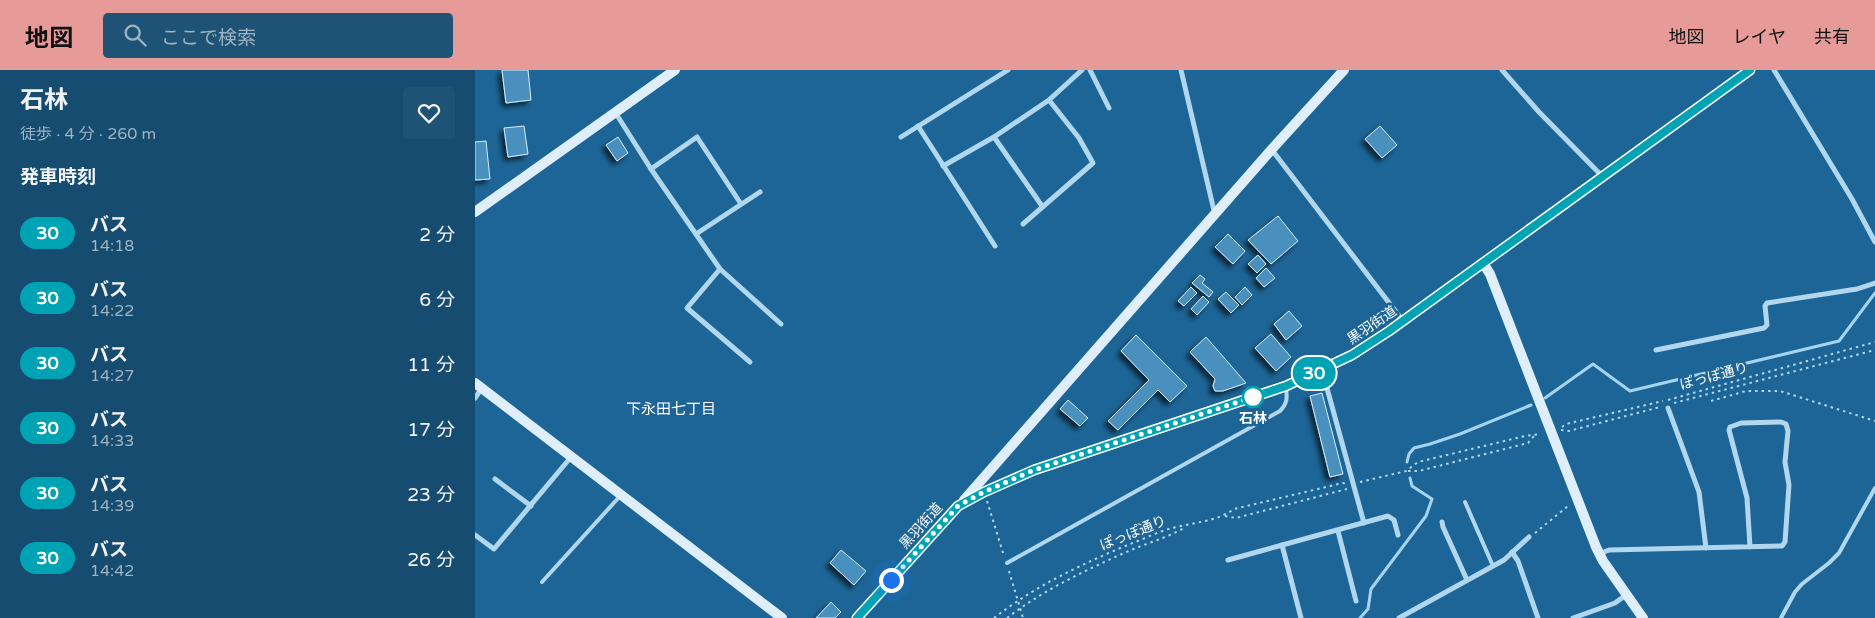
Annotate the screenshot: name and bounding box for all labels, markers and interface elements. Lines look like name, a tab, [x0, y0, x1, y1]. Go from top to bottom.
search box	[103, 13, 453, 58]
icon: search	[121, 21, 149, 49]
text: 地図	[25, 24, 73, 53]
text: 地図	[1669, 26, 1705, 48]
text: レイヤ	[1733, 26, 1786, 48]
text: 共有	[1814, 26, 1850, 48]
text: ここで検索	[161, 27, 256, 49]
text: 石林	[20, 86, 68, 115]
button: heart	[403, 87, 455, 139]
text: 徒歩 · 4 分 · 260 m	[20, 124, 156, 144]
text: 発車時刻	[20, 166, 96, 188]
text: バス	[90, 214, 128, 236]
text: 30	[36, 222, 59, 244]
text: 2 分	[419, 224, 455, 246]
text: 14:18	[90, 236, 134, 256]
text: バス	[90, 279, 128, 301]
text: 30	[36, 287, 59, 309]
text: 6 分	[419, 289, 455, 311]
text: 14:22	[90, 301, 134, 321]
street label: 黒羽街道	[1344, 302, 1400, 348]
text: バス	[90, 344, 128, 366]
text: 30	[36, 352, 59, 374]
text: 11 分	[407, 354, 455, 376]
line badge: 30	[1291, 357, 1337, 389]
street label: ぽっぽ通り	[1678, 359, 1750, 393]
text: 30	[1303, 362, 1325, 384]
text: 14:27	[90, 366, 134, 386]
marker: 石林	[1242, 386, 1264, 408]
district label: 下永田七丁目	[626, 400, 716, 418]
text: バス	[90, 409, 128, 431]
place label: 石林	[1239, 410, 1267, 427]
text: 30	[36, 417, 59, 439]
text: 17 分	[407, 419, 455, 441]
text: 14:33	[90, 431, 134, 451]
text: バス	[90, 474, 128, 496]
text: 30	[36, 482, 59, 504]
text: 23 分	[407, 484, 455, 506]
text: 14:39	[90, 496, 134, 516]
street label: 黒羽街道	[896, 500, 946, 552]
street label: ぽっぽ通り	[1097, 512, 1169, 554]
text: バス	[90, 539, 128, 561]
text: 30	[36, 547, 59, 569]
text: 26 分	[407, 549, 455, 571]
text: 14:42	[90, 561, 134, 581]
your location	[879, 568, 904, 593]

